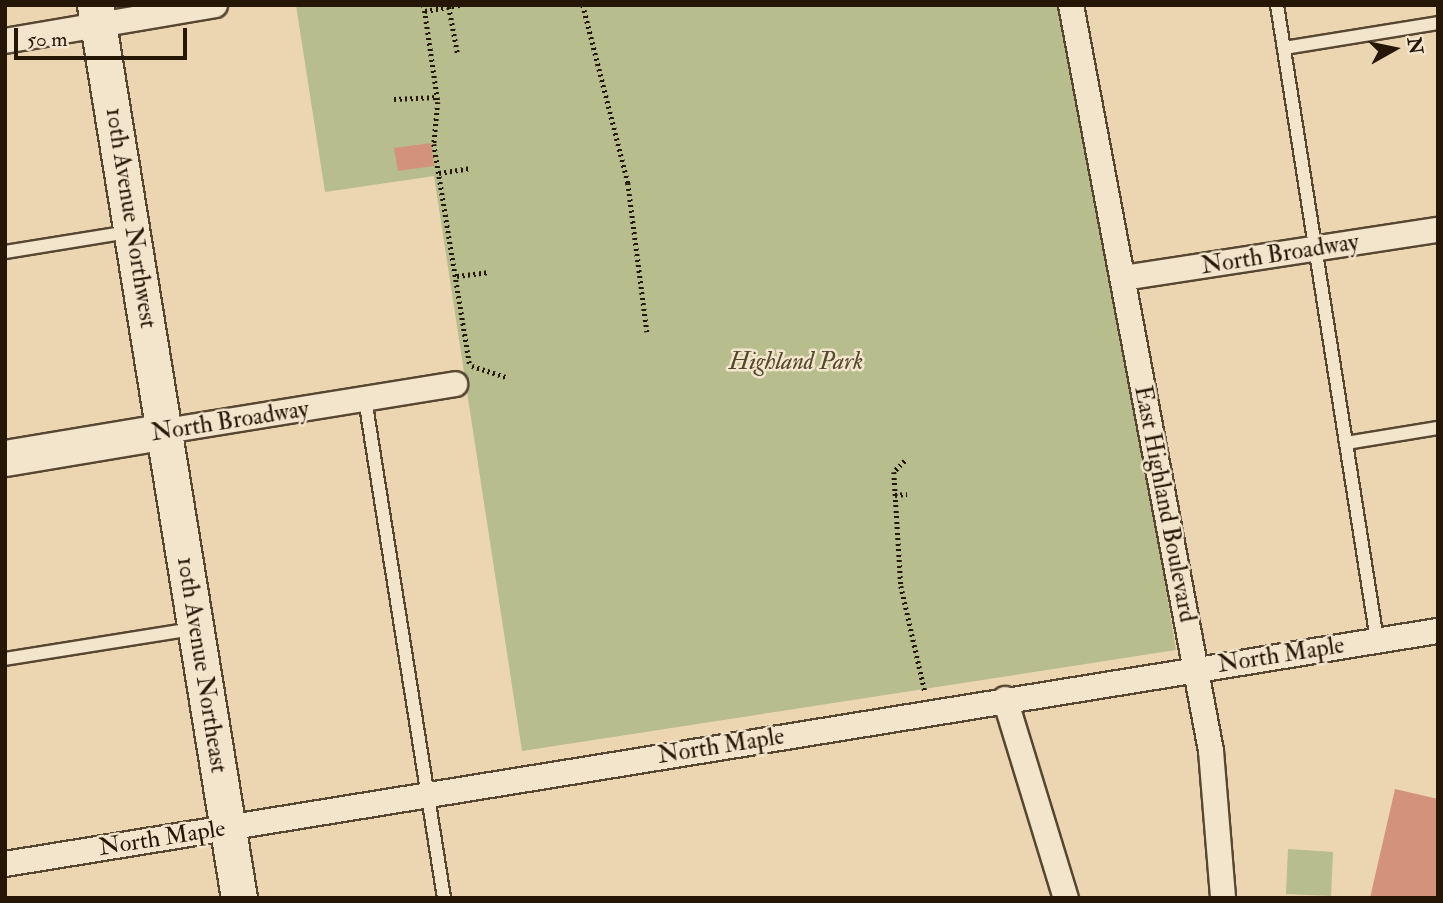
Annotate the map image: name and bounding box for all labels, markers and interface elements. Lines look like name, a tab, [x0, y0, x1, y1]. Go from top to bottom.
scale bar	[18, 14, 191, 58]
north arrow	[1359, 14, 1429, 84]
text: 50 m	[27, 26, 68, 53]
text: N	[1402, 35, 1428, 56]
street label: 10th Avenue Northwest	[99, 106, 163, 330]
street label: North Broadway	[1199, 227, 1361, 281]
park label: Highland Park	[729, 348, 863, 376]
street label: East Highland Boulevard	[1128, 383, 1202, 625]
street label: North Broadway	[149, 394, 311, 448]
street label: 10th Avenue Northeast	[171, 555, 233, 775]
street label: North Maple	[1216, 631, 1346, 679]
street label: North Maple	[656, 722, 786, 770]
street label: North Maple	[97, 814, 227, 862]

